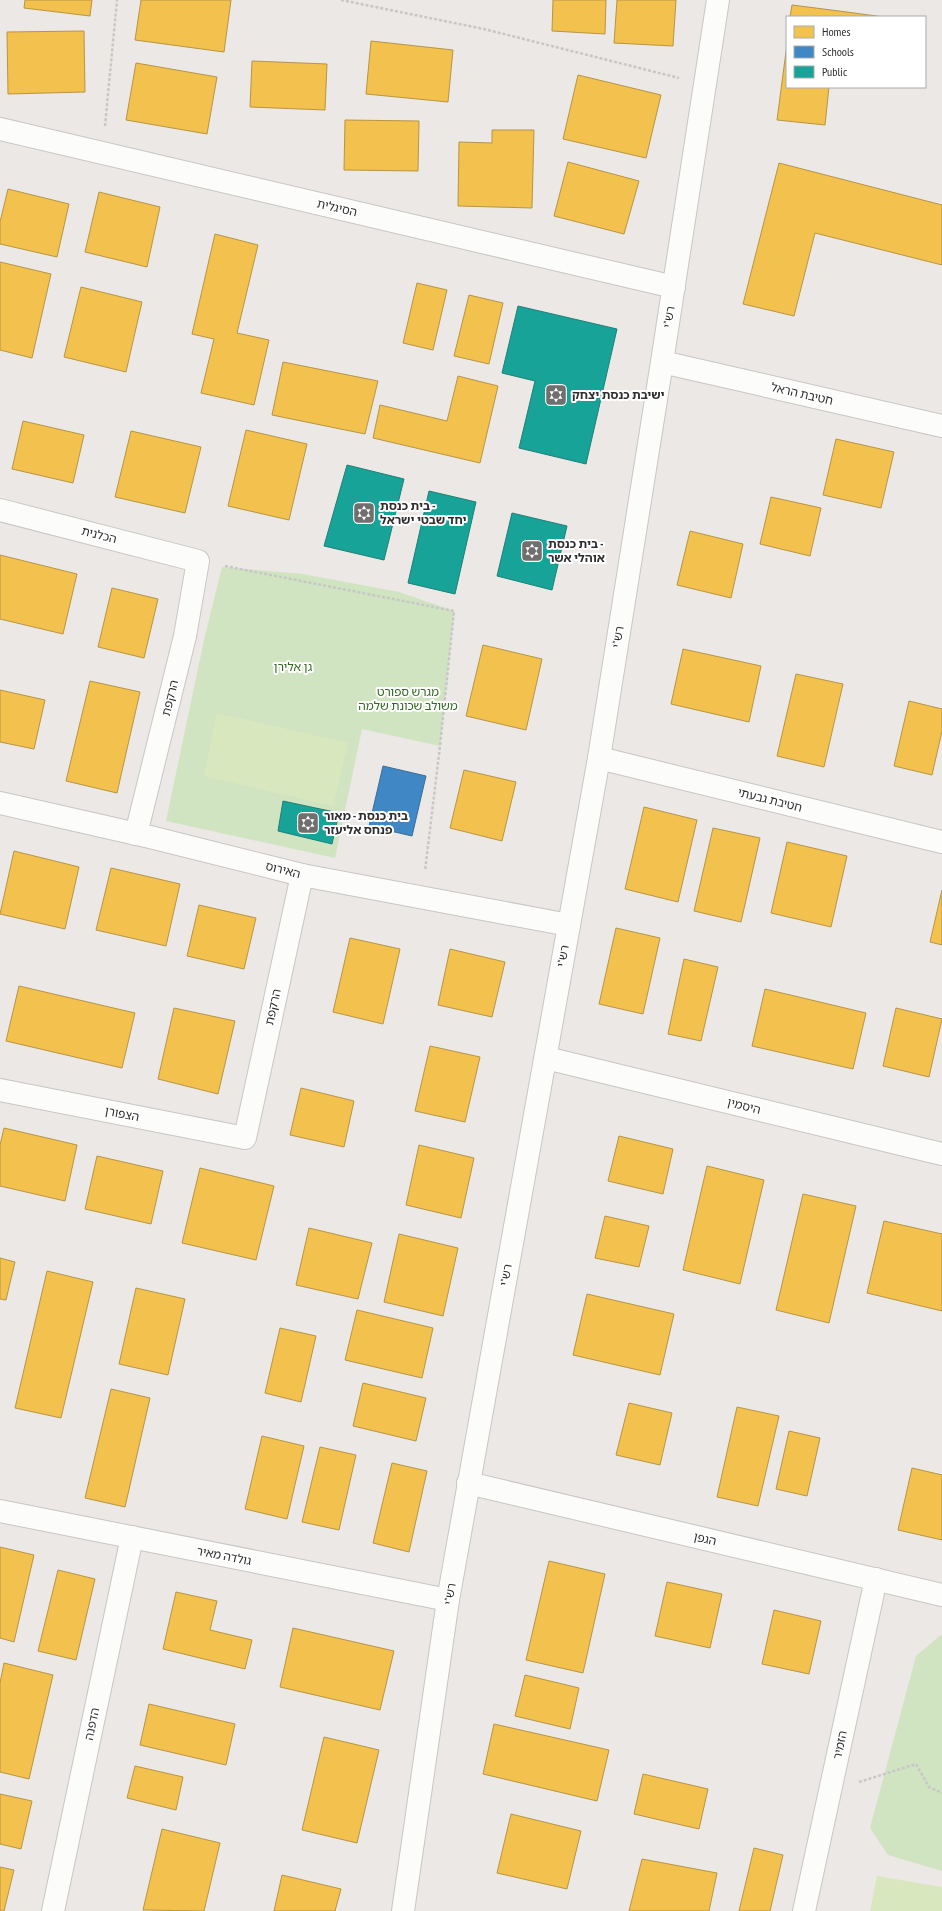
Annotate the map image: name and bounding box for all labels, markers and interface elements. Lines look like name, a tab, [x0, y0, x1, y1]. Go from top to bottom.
legend	[786, 16, 926, 88]
text: Homes	[822, 24, 850, 39]
text: Schools	[822, 44, 854, 59]
text: Public	[822, 64, 848, 79]
street label: הסיגלית	[316, 196, 359, 219]
street label: רש"י	[659, 305, 678, 329]
street label: חטיבת הראל	[769, 379, 835, 408]
synagogue icon: ישיבת כנסת יצחק	[543, 382, 569, 408]
place label: ישיבת כנסת יצחק	[572, 387, 665, 402]
place label: בית כנסת - יחד שבטי ישראל	[380, 498, 466, 527]
synagogue icon: בית כנסת - יחד שבטי ישראל	[351, 500, 377, 526]
street label: הכלנית	[80, 523, 118, 546]
place label: בית כנסת - אוהלי אשר	[548, 536, 605, 565]
synagogue icon: בית כנסת - אוהלי אשר	[519, 538, 545, 564]
street label: רש"י	[608, 625, 627, 649]
park label: גן אלירן	[274, 659, 313, 674]
street label: הרקפת	[158, 678, 181, 718]
park label: מגרש ספורט משולב שכונת שלמה	[358, 684, 458, 713]
street label: חטיבת גבעתי	[736, 784, 804, 815]
place label: בית כנסת - מאור פנחס אליעזר	[324, 808, 408, 837]
synagogue icon: בית כנסת - מאור פנחס אליעזר	[295, 810, 321, 836]
street label: האירוס	[264, 858, 302, 881]
street label: רש"י	[553, 944, 572, 968]
street label: הרקפת	[261, 987, 284, 1026]
street label: היסמין	[726, 1094, 762, 1117]
street label: הצפורן	[104, 1103, 141, 1124]
street label: רש"י	[496, 1263, 515, 1287]
street label: הגפן	[692, 1529, 718, 1548]
street label: גולדה מאיר	[195, 1543, 253, 1568]
street label: רש"י	[440, 1582, 459, 1606]
street label: הדפנה	[81, 1706, 102, 1742]
street label: הזמיר	[829, 1729, 850, 1761]

